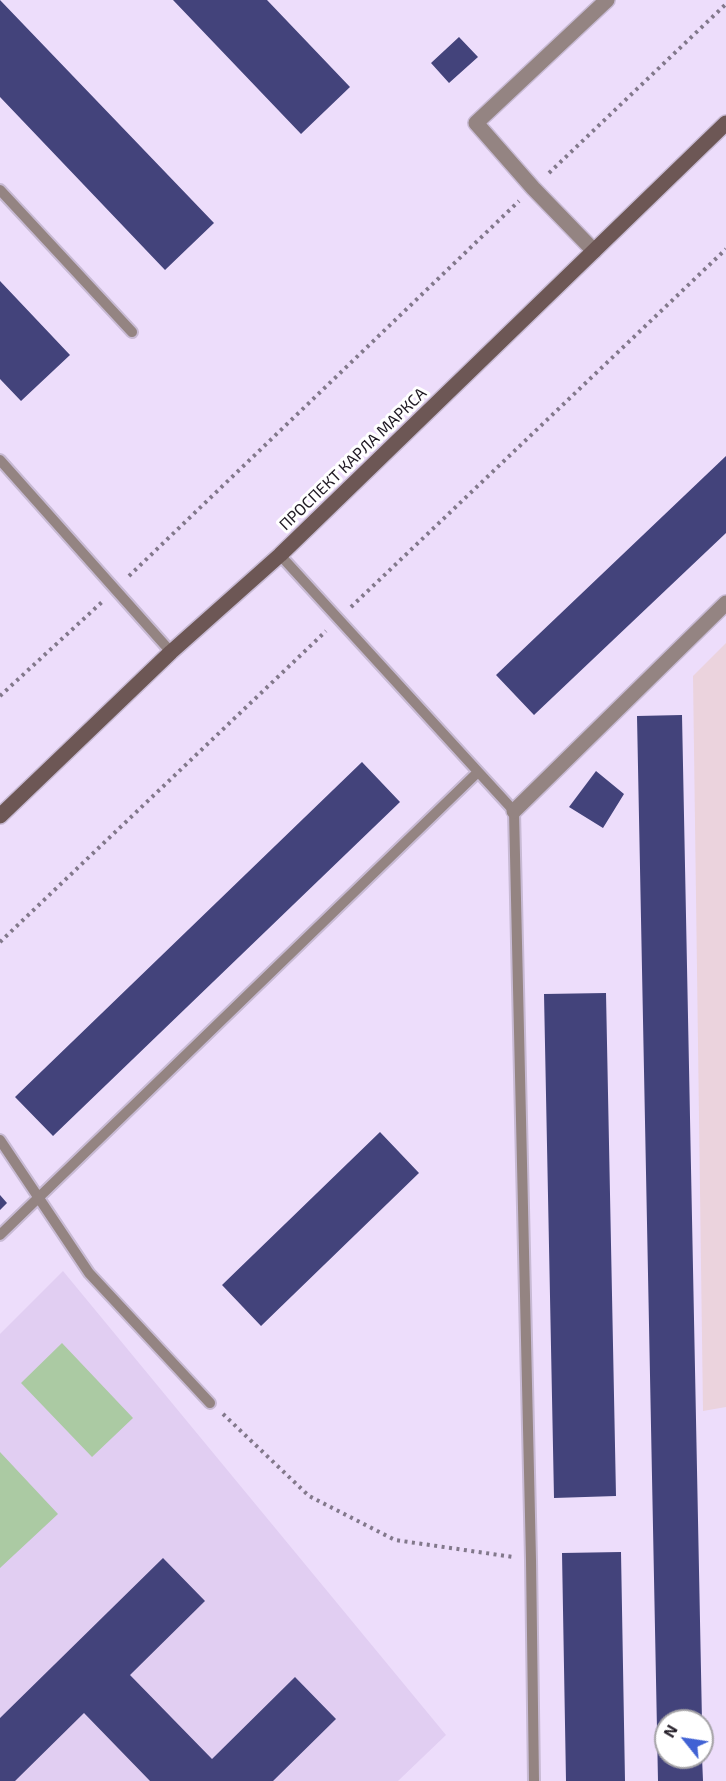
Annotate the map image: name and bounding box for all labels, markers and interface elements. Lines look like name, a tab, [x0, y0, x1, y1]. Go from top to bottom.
street label: ПРОСПЕКТ КАРЛА МАРКСА	[275, 384, 431, 534]
north arrow	[654, 1709, 714, 1769]
text: N	[659, 1721, 681, 1741]

